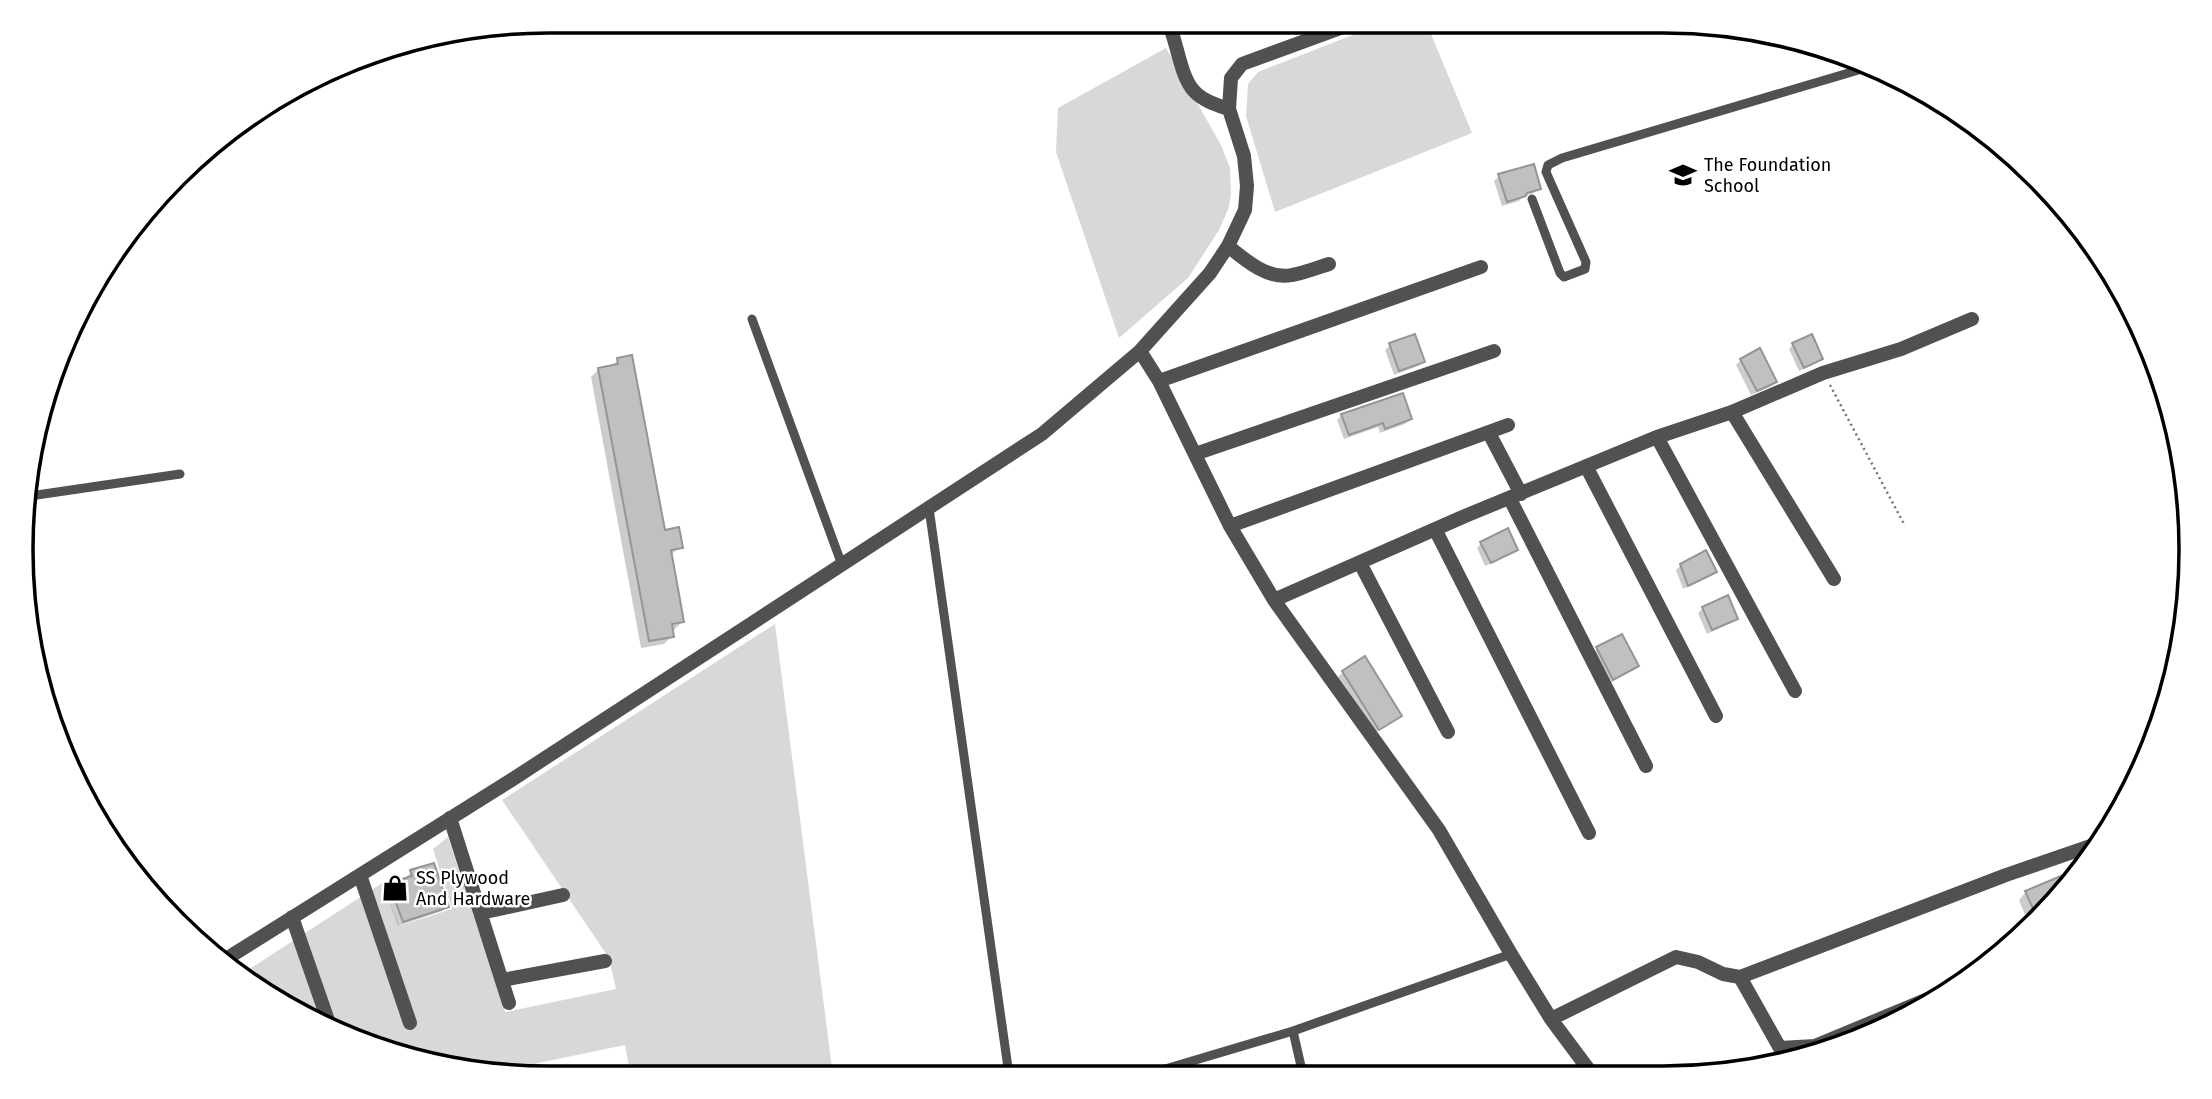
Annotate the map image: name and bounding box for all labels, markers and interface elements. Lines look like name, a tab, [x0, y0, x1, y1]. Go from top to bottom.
place label: The Foundation School	[1704, 154, 1831, 197]
school or university icon: The Foundation School	[1668, 160, 1698, 190]
place label: SS Plywood And Hardware	[416, 867, 530, 910]
shop icon: SS Plywood And Hardware	[380, 873, 410, 903]

